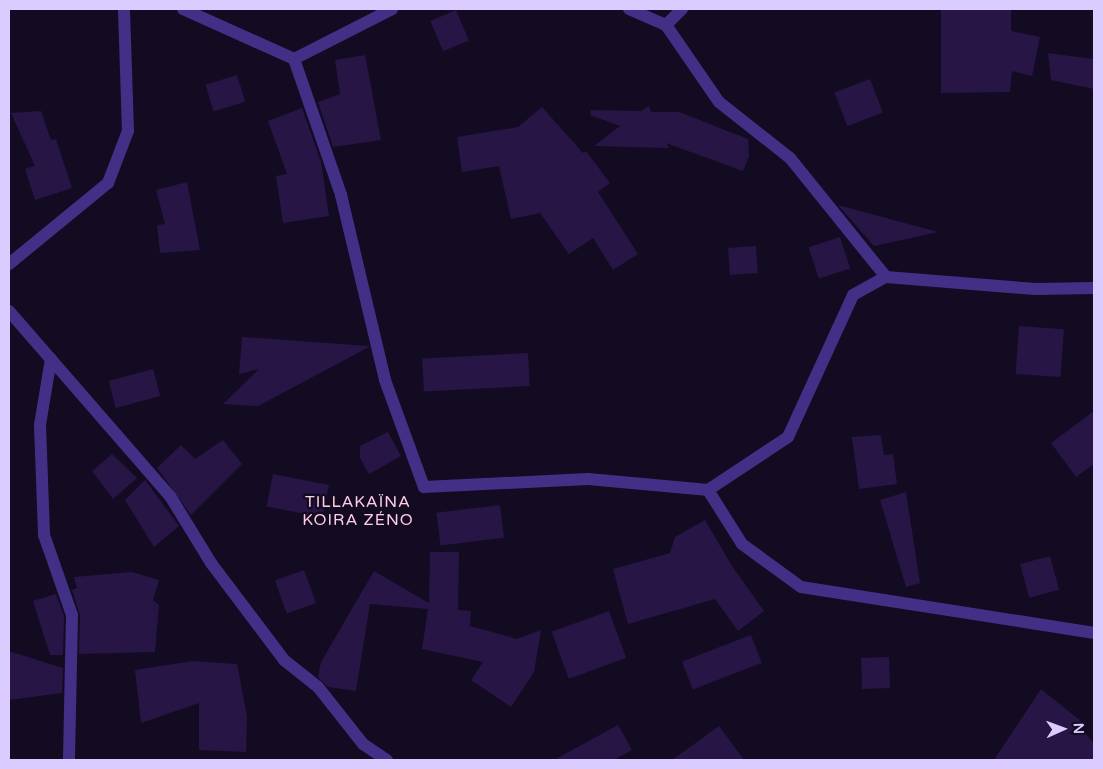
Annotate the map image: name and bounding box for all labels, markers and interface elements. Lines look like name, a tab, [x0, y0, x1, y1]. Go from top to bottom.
district label: TILLAKAÏNA KOIRA ZÉNO	[301, 492, 415, 530]
north arrow	[1038, 704, 1088, 754]
text: N	[1070, 723, 1087, 734]

